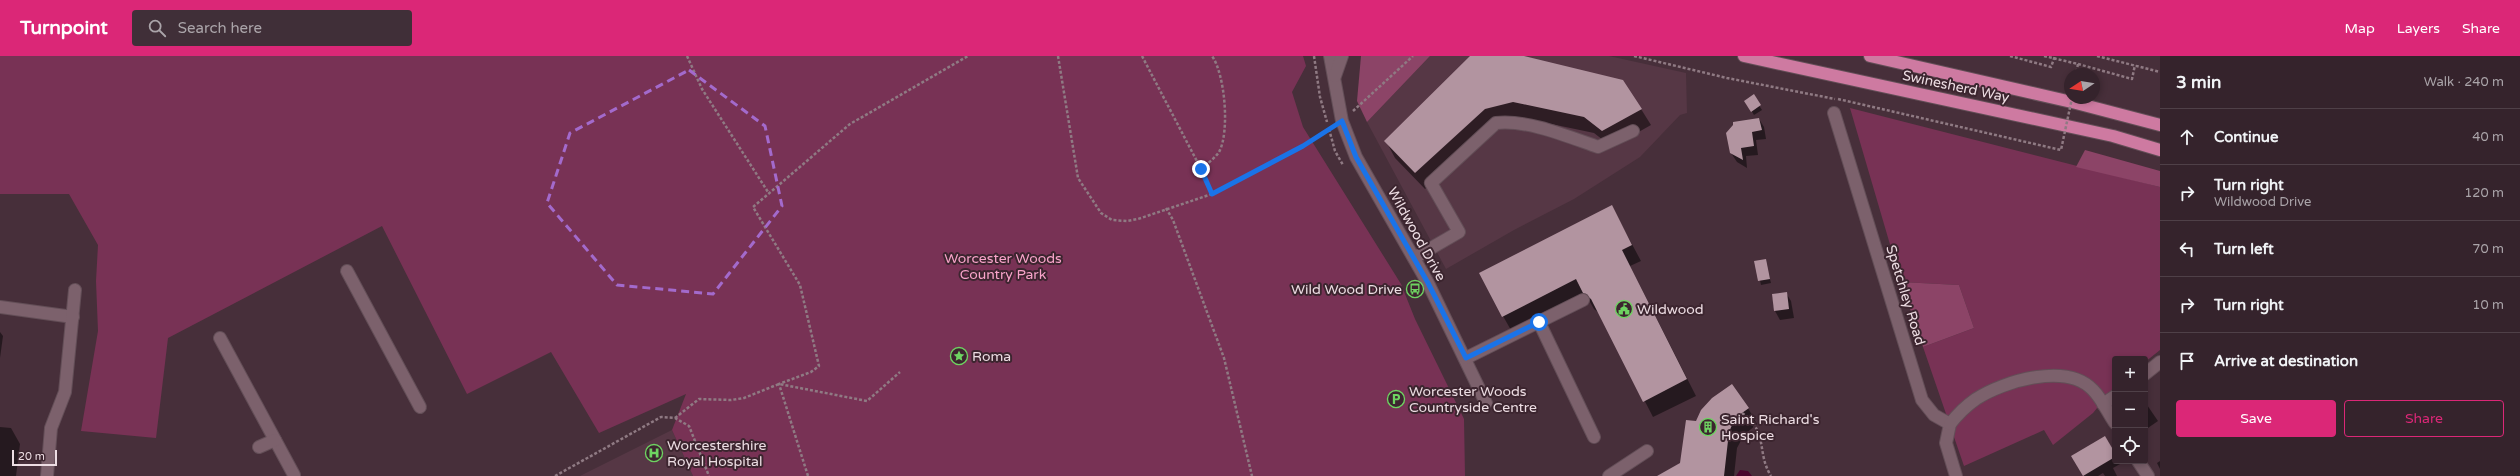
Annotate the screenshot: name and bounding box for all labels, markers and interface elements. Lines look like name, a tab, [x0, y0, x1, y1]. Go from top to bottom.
search box	[132, 10, 412, 46]
text: Turnpoint	[20, 17, 108, 39]
icon: search	[146, 17, 168, 39]
text: Search here	[178, 19, 262, 37]
text: Map	[2345, 20, 2375, 37]
text: Layers	[2397, 20, 2440, 37]
text: Share	[2462, 20, 2500, 37]
street label: Swinesherd Way	[1901, 67, 2011, 106]
north arrow	[2064, 68, 2100, 104]
text: 3 min	[2176, 72, 2221, 93]
text: Walk · 240 m	[2424, 74, 2504, 90]
icon: ahead	[2176, 126, 2198, 148]
text: Continue	[2214, 128, 2278, 146]
text: 40 m	[2472, 129, 2504, 145]
route end	[1192, 160, 1210, 178]
text: Turn right	[2214, 176, 2284, 194]
icon: right	[2176, 182, 2198, 204]
street label: Wildwood Drive	[1384, 184, 1449, 284]
text: 120 m	[2464, 185, 2504, 201]
text: Wildwood Drive	[2214, 194, 2311, 210]
icon: left	[2176, 238, 2198, 260]
text: Turn left	[2214, 240, 2274, 258]
text: 70 m	[2472, 241, 2504, 257]
street label: Spetchley Road	[1882, 243, 1929, 347]
park label: Worcester Woods Country Park	[944, 250, 1062, 283]
bus stop icon: Wild Wood Drive	[1405, 279, 1425, 299]
place label: Wild Wood Drive	[1291, 281, 1402, 298]
icon: right	[2176, 294, 2198, 316]
text: Turn right	[2214, 296, 2284, 314]
text: 10 m	[2472, 297, 2504, 313]
public building icon: Wildwood	[1614, 299, 1634, 319]
place label: Wildwood	[1637, 301, 1704, 318]
route start	[1530, 313, 1548, 331]
place icon: Roma	[949, 346, 969, 366]
place label: Roma	[972, 348, 1011, 365]
icon: arrive	[2176, 350, 2198, 372]
text: Arrive at destination	[2214, 352, 2358, 370]
map controls	[2112, 356, 2148, 464]
button: +	[2112, 356, 2148, 392]
place label: Worcester Woods Countryside Centre	[1409, 383, 1537, 416]
parking icon: Worcester Woods Countryside Centre	[1386, 389, 1406, 409]
button: −	[2112, 392, 2148, 428]
button: Save	[2176, 400, 2336, 437]
button: Share	[2344, 400, 2504, 437]
place label: Saint Richard's Hospice	[1721, 411, 1820, 444]
building icon: Saint Richard's Hospice	[1698, 417, 1718, 437]
button: locate	[2112, 428, 2148, 464]
place label: Worcestershire Royal Hospital	[667, 437, 767, 470]
hospital icon: Worcestershire Royal Hospital	[644, 443, 664, 463]
scale bar	[12, 448, 57, 467]
text: 20 m	[18, 450, 45, 463]

